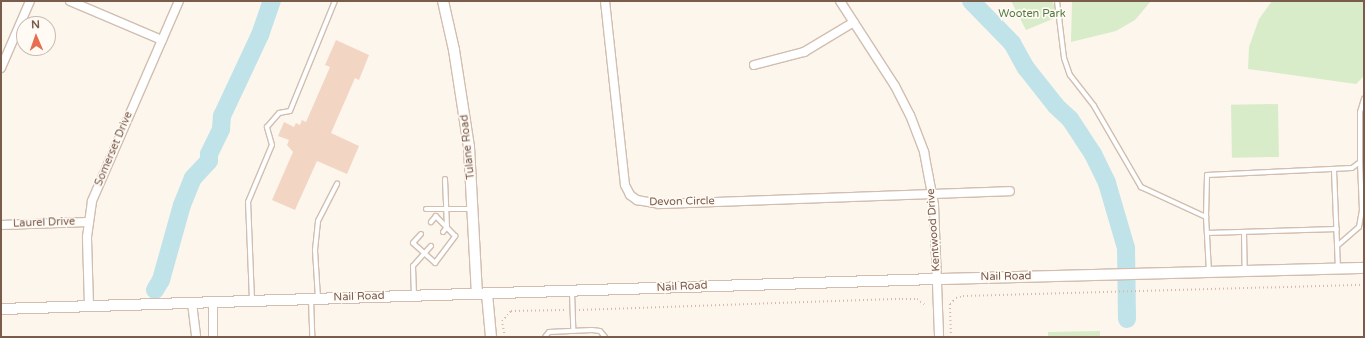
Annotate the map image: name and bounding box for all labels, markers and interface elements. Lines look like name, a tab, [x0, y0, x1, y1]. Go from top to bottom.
park label: Wooten Park	[998, 7, 1066, 21]
north arrow	[16, 16, 56, 56]
text: N	[31, 18, 40, 31]
street label: Somerset Drive	[92, 110, 136, 188]
street label: Tulane Road	[458, 114, 478, 180]
street label: Kentwood Drive	[925, 188, 943, 272]
street label: Devon Circle	[649, 195, 715, 209]
street label: Laurel Drive	[13, 215, 75, 231]
street label: Nail Road	[980, 270, 1032, 284]
street label: Nail Road	[656, 279, 708, 295]
street label: Nail Road	[333, 290, 385, 304]

